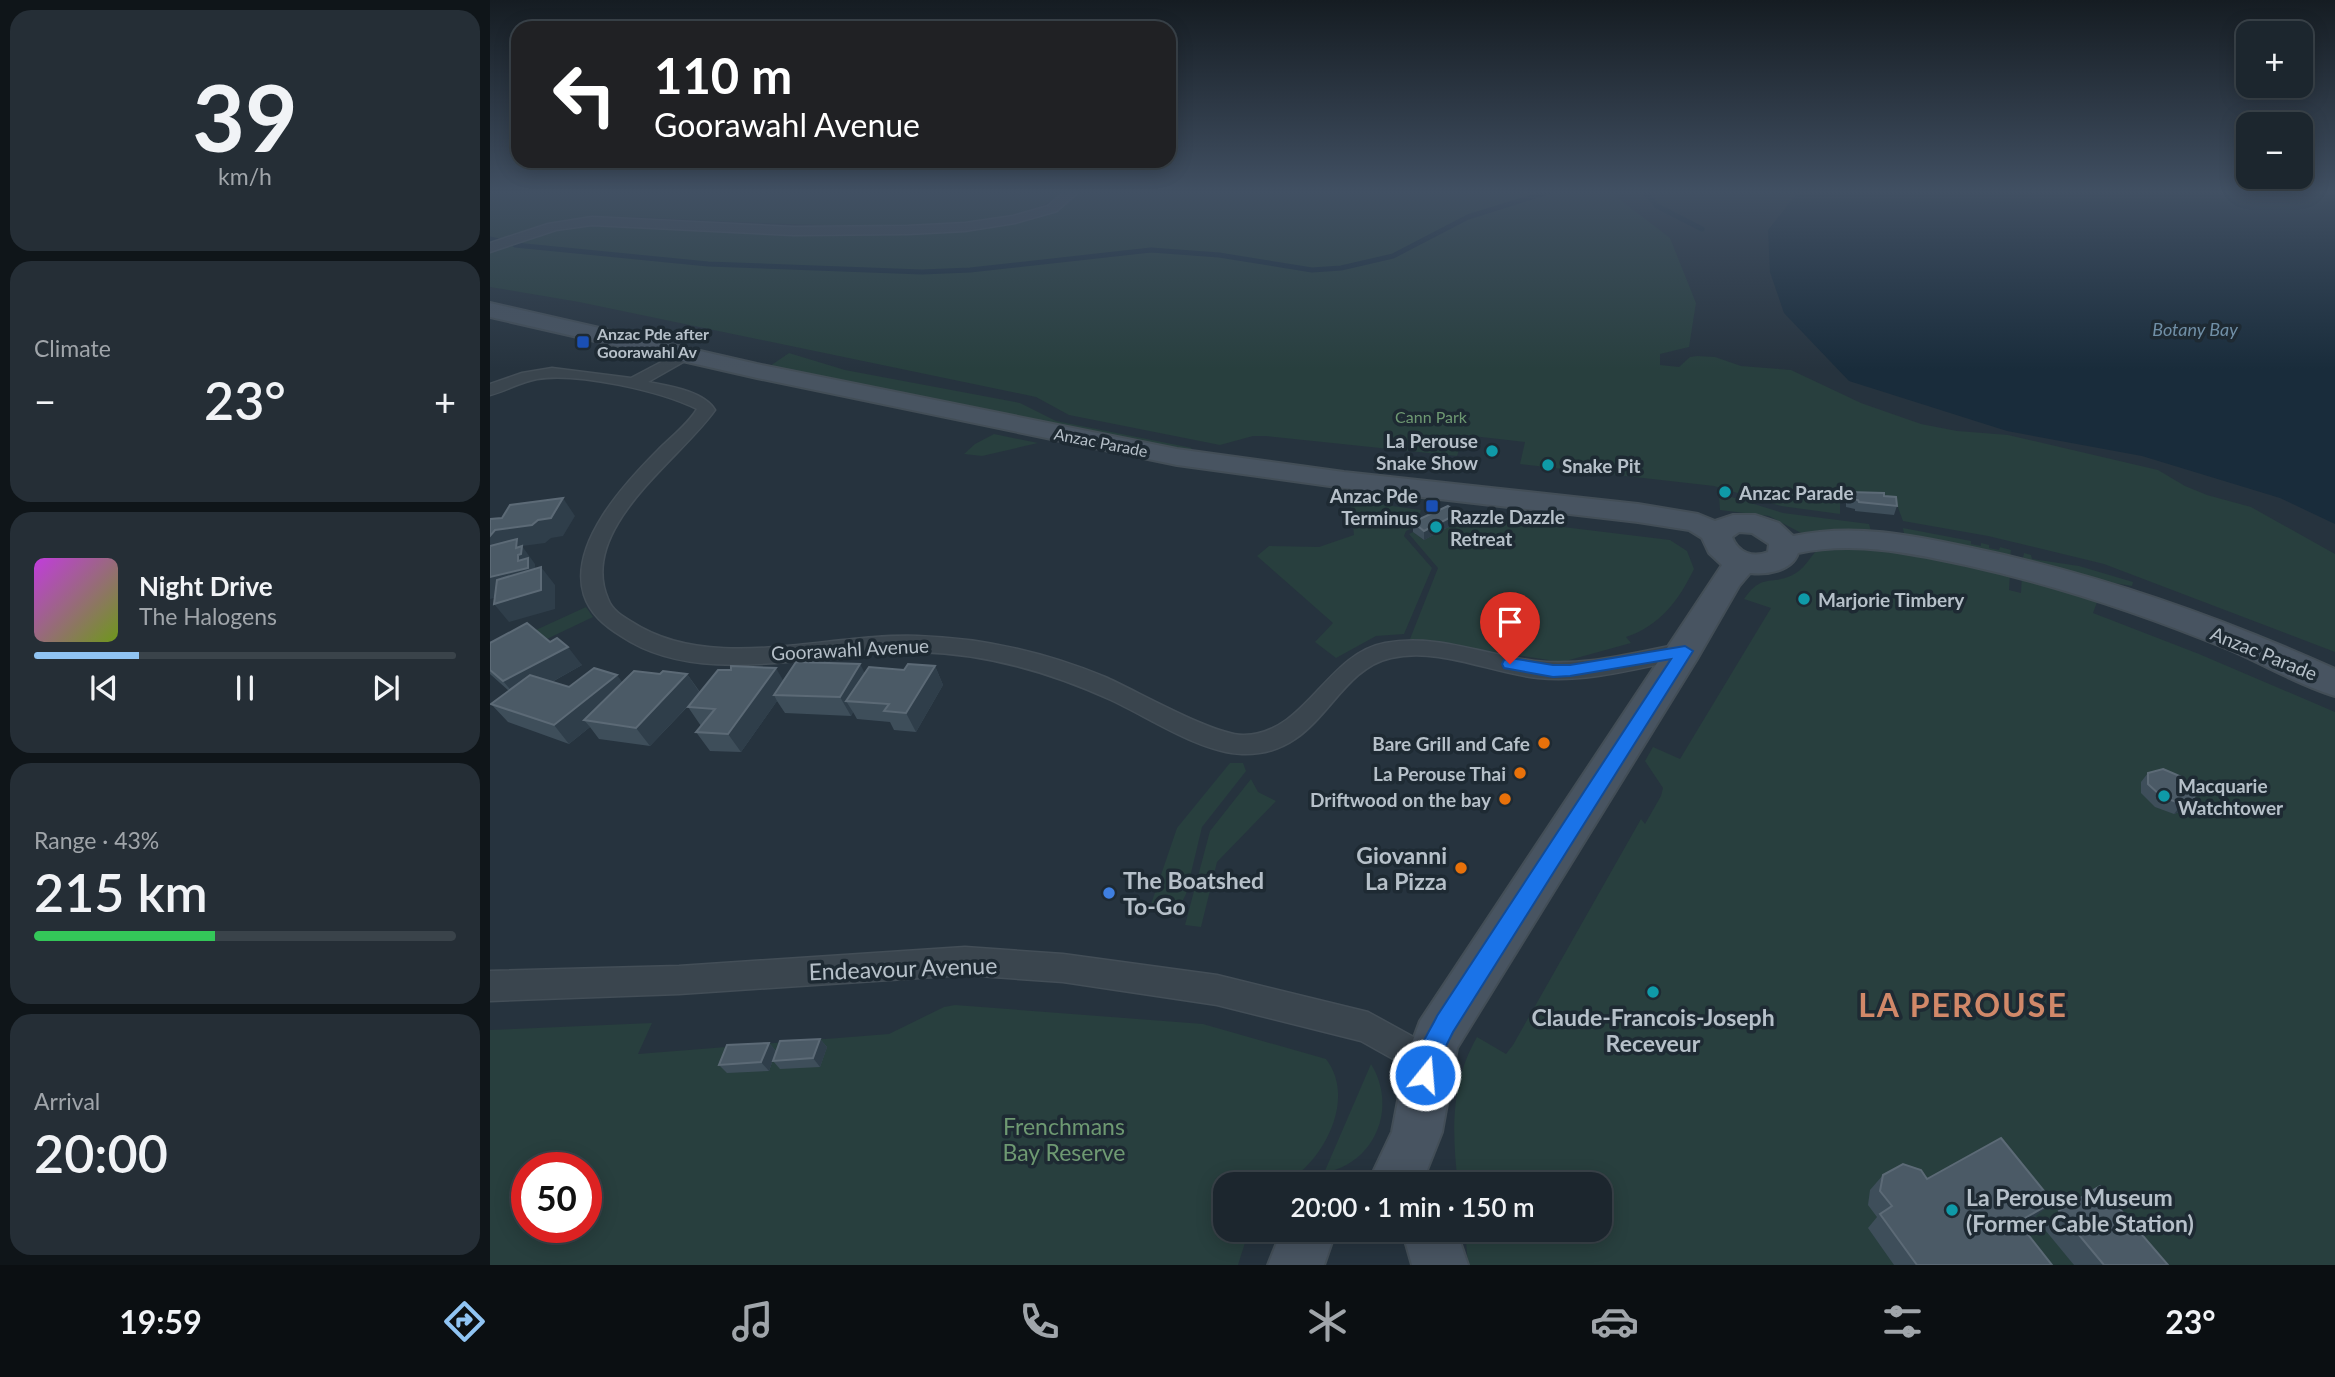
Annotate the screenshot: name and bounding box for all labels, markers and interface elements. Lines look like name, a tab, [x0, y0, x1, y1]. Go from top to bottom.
map controls	[2236, 21, 2313, 189]
button: +	[2236, 21, 2313, 98]
text: 110 m	[654, 46, 792, 104]
icon: left	[539, 49, 630, 140]
text: 39	[192, 62, 298, 171]
text: Goorawahl Avenue	[654, 105, 920, 144]
button: −	[2236, 112, 2313, 189]
text: km/h	[218, 162, 272, 190]
water label: Botany Bay	[2152, 318, 2238, 340]
place label: Anzac Pde after Goorawahl Av	[596, 324, 709, 361]
text: Climate	[34, 334, 111, 362]
marker: Anzac Pde after Goorawahl Av	[575, 334, 591, 350]
text: 23°	[204, 369, 286, 431]
text: −	[34, 378, 56, 424]
text: +	[434, 378, 456, 424]
park label: Cann Park	[1395, 407, 1468, 426]
street label: Anzac Parade	[1053, 424, 1149, 460]
place label: La Perouse Snake Show	[1376, 429, 1479, 474]
marker: La Perouse Snake Show	[1484, 443, 1500, 459]
place label: Snake Pit	[1562, 454, 1641, 477]
marker: Snake Pit	[1540, 457, 1556, 473]
place label: Anzac Parade	[1738, 481, 1854, 504]
place label: Anzac Pde Terminus	[1329, 484, 1418, 529]
marker: Anzac Parade	[1717, 484, 1733, 500]
marker: Anzac Pde Terminus	[1424, 498, 1440, 514]
place label: Razzle Dazzle Retreat	[1450, 505, 1565, 550]
marker: Razzle Dazzle Retreat	[1428, 519, 1444, 535]
text: Night Drive	[139, 570, 273, 602]
place label: Marjorie Timbery	[1818, 588, 1965, 611]
marker: Marjorie Timbery	[1796, 591, 1812, 607]
pin	[1480, 592, 1540, 664]
text: The Halogens	[139, 602, 277, 630]
icon: arrive	[1491, 603, 1529, 641]
street label: Anzac Parade	[2207, 621, 2321, 685]
street label: Goorawahl Avenue	[771, 633, 929, 665]
icon: previous	[85, 669, 123, 707]
icon: pause	[226, 669, 264, 707]
icon: next	[367, 669, 405, 707]
place label: Bare Grill and Cafe	[1372, 732, 1530, 755]
marker: Bare Grill and Cafe	[1536, 735, 1552, 751]
place label: La Perouse Thai	[1373, 762, 1506, 785]
marker: La Perouse Thai	[1512, 765, 1528, 781]
place label: Macquarie Watchtower	[2178, 774, 2284, 819]
place label: Driftwood on the bay	[1310, 788, 1492, 811]
marker: Macquarie Watchtower	[2156, 788, 2172, 804]
marker: Driftwood on the bay	[1497, 791, 1513, 807]
text: Range · 43%	[34, 826, 159, 854]
place label: Giovanni La Pizza	[1356, 841, 1447, 895]
marker: Giovanni La Pizza	[1453, 860, 1469, 876]
text: 215 km	[34, 861, 208, 923]
place label: The Boatshed To-Go	[1123, 866, 1264, 920]
marker: The Boatshed To-Go	[1101, 885, 1117, 901]
street label: Endeavour Avenue	[808, 951, 998, 985]
marker: Claude-Francois-Joseph Receveur	[1645, 984, 1661, 1000]
district label: LA PEROUSE	[1858, 985, 2068, 1024]
place label: Claude-Francois-Joseph Receveur	[1531, 1003, 1775, 1057]
position arrow	[1388, 1038, 1462, 1112]
text: Arrival	[34, 1087, 100, 1115]
park label: Frenchmans Bay Reserve	[1003, 1112, 1126, 1166]
text: 20:00	[34, 1122, 168, 1184]
speed limit sign: 50	[511, 1152, 602, 1243]
place label: La Perouse Museum (Former Cable Station)	[1966, 1183, 2194, 1237]
text: 20:00 · 1 min · 150 m	[1290, 1191, 1535, 1223]
marker: La Perouse Museum (Former Cable Station)	[1944, 1202, 1960, 1218]
icon: directions	[440, 1297, 489, 1346]
icon: music	[728, 1297, 777, 1346]
icon: phone	[1015, 1297, 1064, 1346]
icon: climate	[1303, 1297, 1352, 1346]
icon: car	[1590, 1297, 1639, 1346]
icon: filters	[1878, 1297, 1927, 1346]
text: 19:59	[119, 1302, 202, 1341]
text: 23°	[2165, 1302, 2216, 1341]

